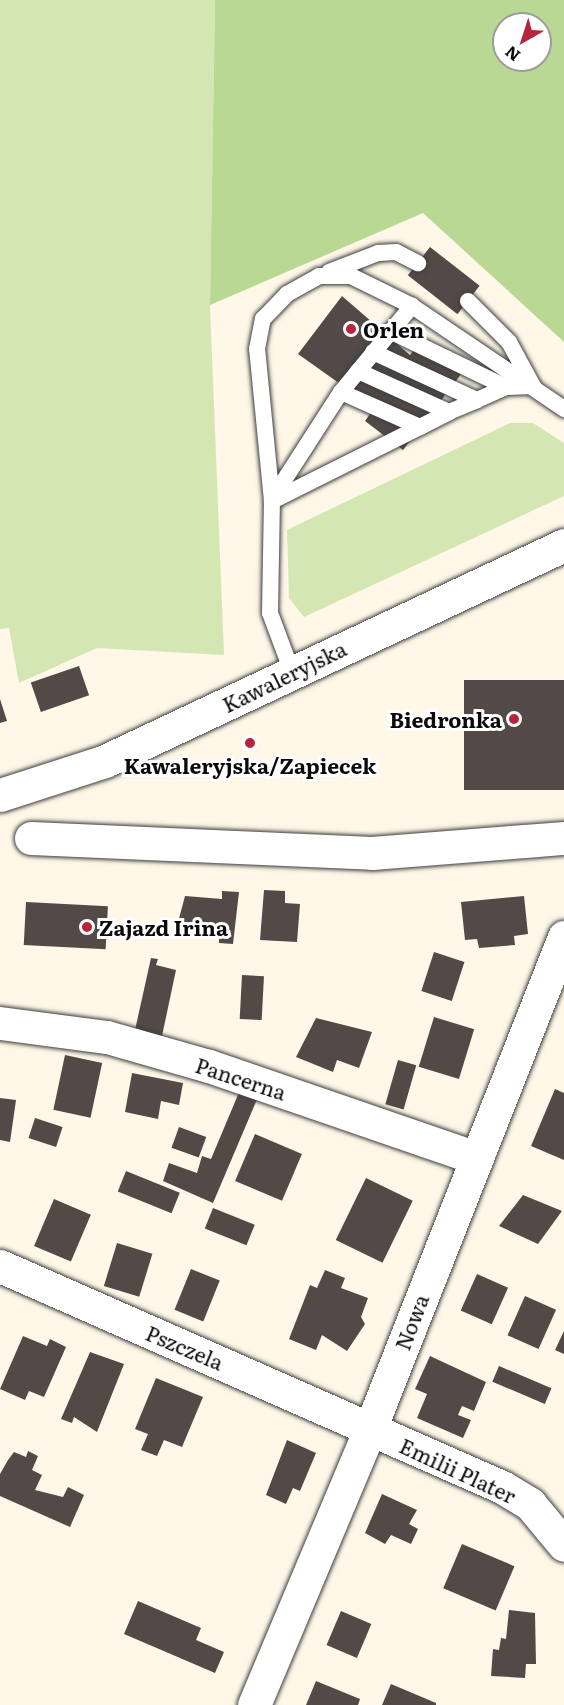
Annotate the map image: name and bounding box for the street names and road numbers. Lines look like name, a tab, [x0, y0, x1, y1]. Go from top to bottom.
street label: Kawaleryjska	[218, 635, 350, 717]
street label: Pancerna	[193, 1052, 289, 1104]
street label: Nowa	[389, 1291, 433, 1353]
street label: Pszczela	[142, 1319, 228, 1375]
street label: Emilii Plater	[396, 1432, 520, 1508]

